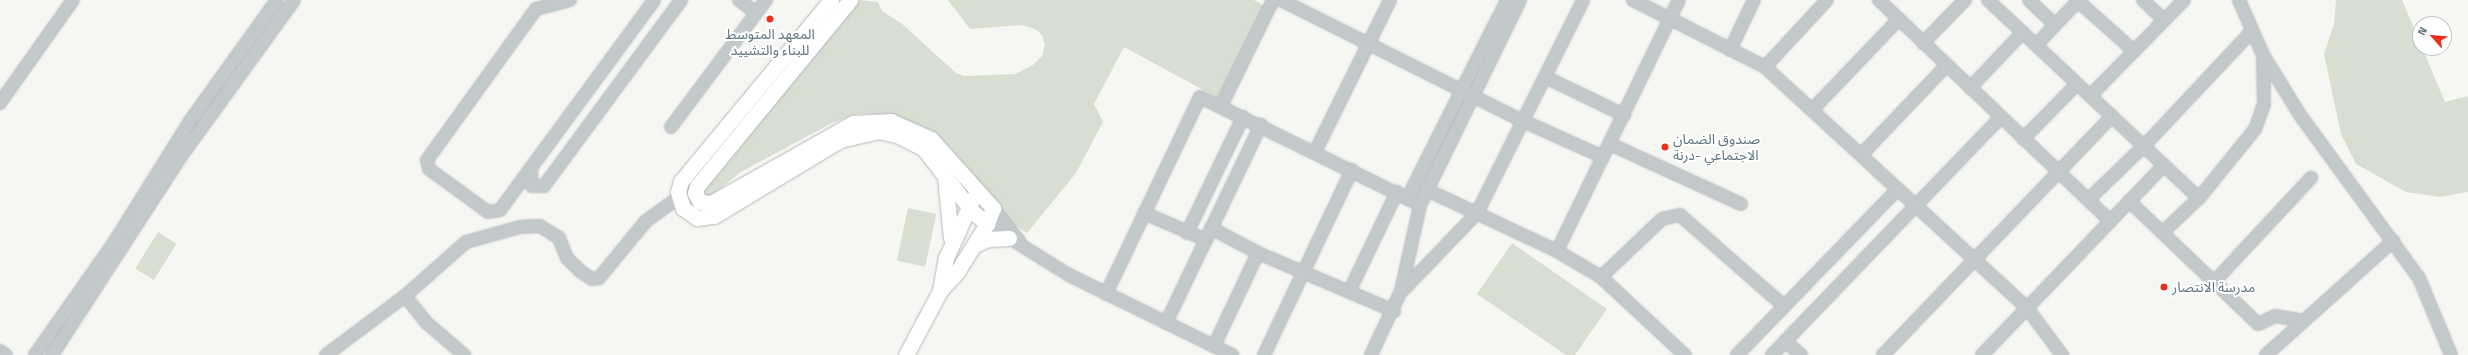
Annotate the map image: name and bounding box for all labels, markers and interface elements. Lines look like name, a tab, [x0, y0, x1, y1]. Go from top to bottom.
marker: المعهد المتوسط للبناء والتشييد	[765, 14, 775, 24]
north arrow	[2412, 16, 2452, 56]
text: N	[2413, 24, 2431, 38]
place label: المعهد المتوسط للبناء والتشييد	[725, 26, 815, 58]
place label: صندوق الضمان الاجتماعي -درنة	[1673, 131, 1760, 164]
marker: صندوق الضمان الاجتماعي -درنة	[1660, 142, 1670, 152]
place label: مدرسة الانتصار	[2172, 279, 2255, 295]
marker: مدرسة الانتصار	[2159, 282, 2169, 292]

